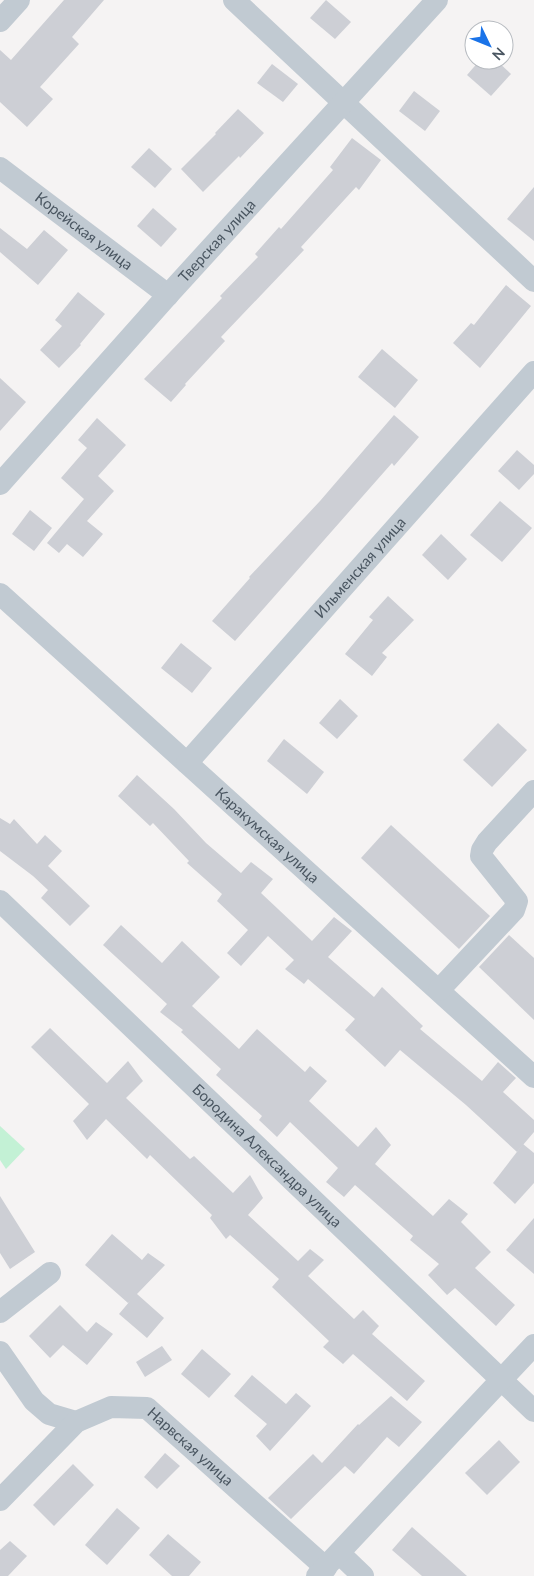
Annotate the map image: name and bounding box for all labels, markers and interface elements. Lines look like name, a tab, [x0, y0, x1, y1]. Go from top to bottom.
north arrow	[464, 20, 514, 70]
text: N	[489, 44, 509, 64]
street label: Корейская улица	[32, 188, 137, 273]
street label: Тверская улица	[174, 195, 259, 285]
street label: Ильменская улица	[310, 513, 409, 621]
street label: Каракумская улица	[212, 783, 323, 886]
street label: Бородина Александра улица	[189, 1080, 346, 1231]
street label: Нарвская улица	[144, 1403, 238, 1489]

